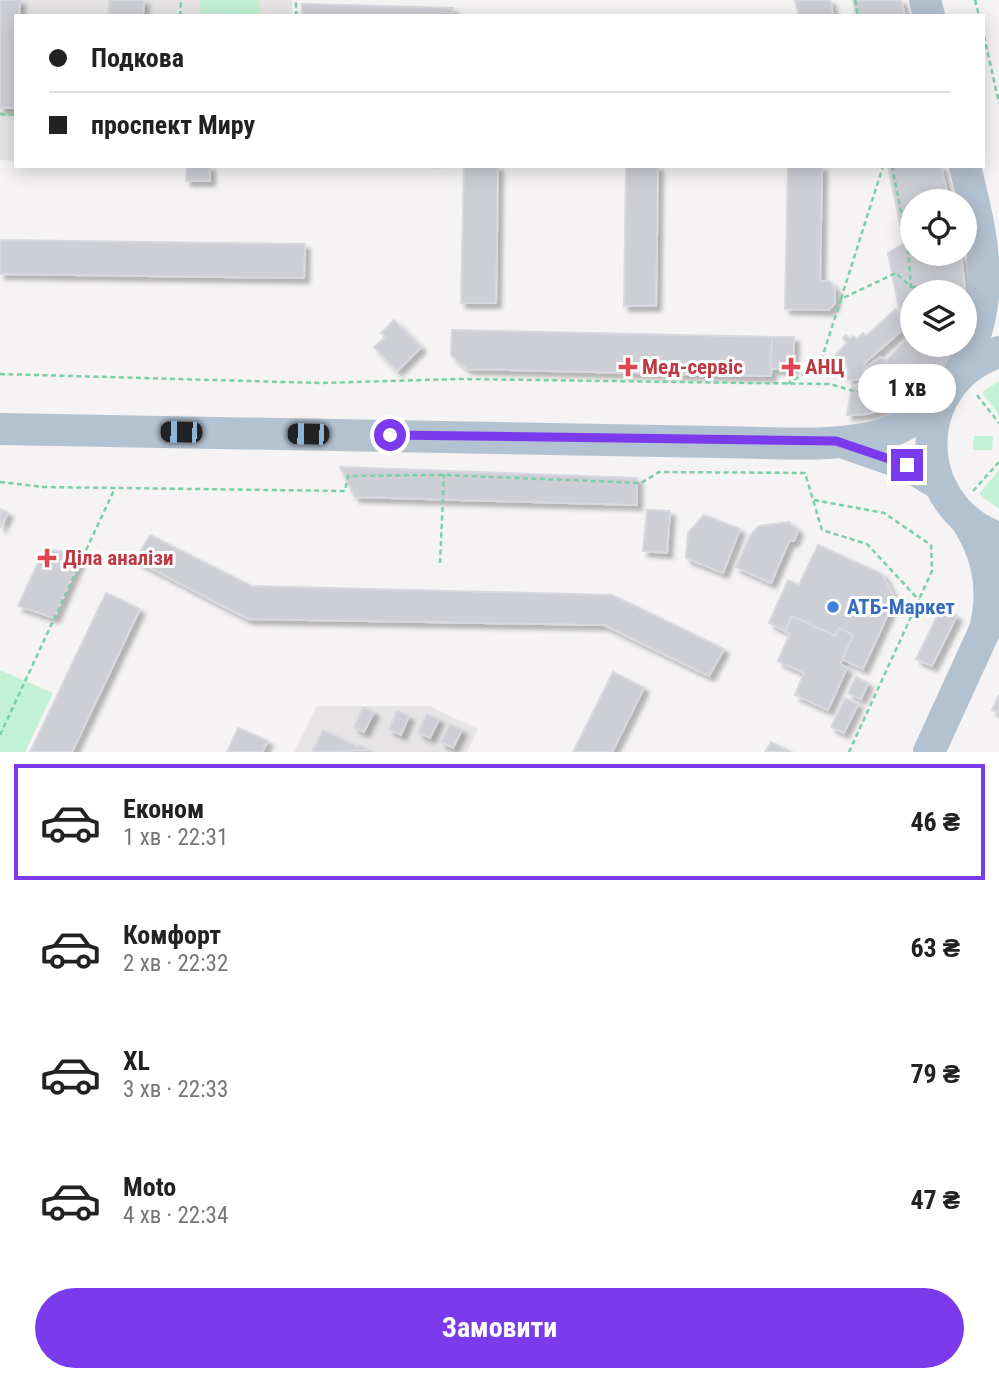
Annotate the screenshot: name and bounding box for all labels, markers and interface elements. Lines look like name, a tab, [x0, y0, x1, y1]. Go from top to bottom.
text: Подкова	[91, 43, 184, 73]
text: проспект Миру	[91, 110, 255, 140]
map controls	[900, 189, 977, 357]
button: locate	[900, 189, 977, 266]
button: layers	[900, 280, 977, 357]
place label: Мед-сервіс	[642, 355, 743, 379]
place label: АНЦ	[805, 355, 844, 379]
marker: Мед-сервіс	[620, 359, 636, 375]
marker: АНЦ	[783, 359, 799, 375]
callout: 1 хв	[858, 364, 956, 412]
text: 1 хв	[888, 375, 926, 402]
route start	[374, 419, 406, 451]
car	[160, 421, 203, 443]
car	[287, 423, 330, 445]
route end	[891, 449, 923, 481]
place label: Діла аналізи	[63, 546, 173, 570]
marker: Діла аналізи	[37, 548, 57, 568]
place label: АТБ-Маркет	[847, 595, 955, 619]
marker: АТБ-Маркет	[825, 599, 841, 615]
icon: car	[39, 791, 102, 854]
text: Економ	[123, 794, 204, 824]
text: 46 ₴	[910, 807, 960, 837]
text: 1 хв · 22:31	[123, 824, 228, 851]
icon: car	[39, 917, 102, 980]
text: Комфорт	[123, 920, 221, 950]
text: 63 ₴	[910, 933, 960, 963]
text: 2 хв · 22:32	[123, 950, 228, 977]
icon: car	[39, 1043, 102, 1106]
text: XL	[123, 1046, 150, 1076]
text: 79 ₴	[910, 1059, 960, 1089]
text: 3 хв · 22:33	[123, 1076, 228, 1103]
icon: car	[39, 1169, 102, 1232]
text: Moto	[123, 1172, 176, 1202]
text: 47 ₴	[910, 1185, 960, 1215]
text: 4 хв · 22:34	[123, 1202, 228, 1229]
button: Замовити	[35, 1288, 964, 1368]

